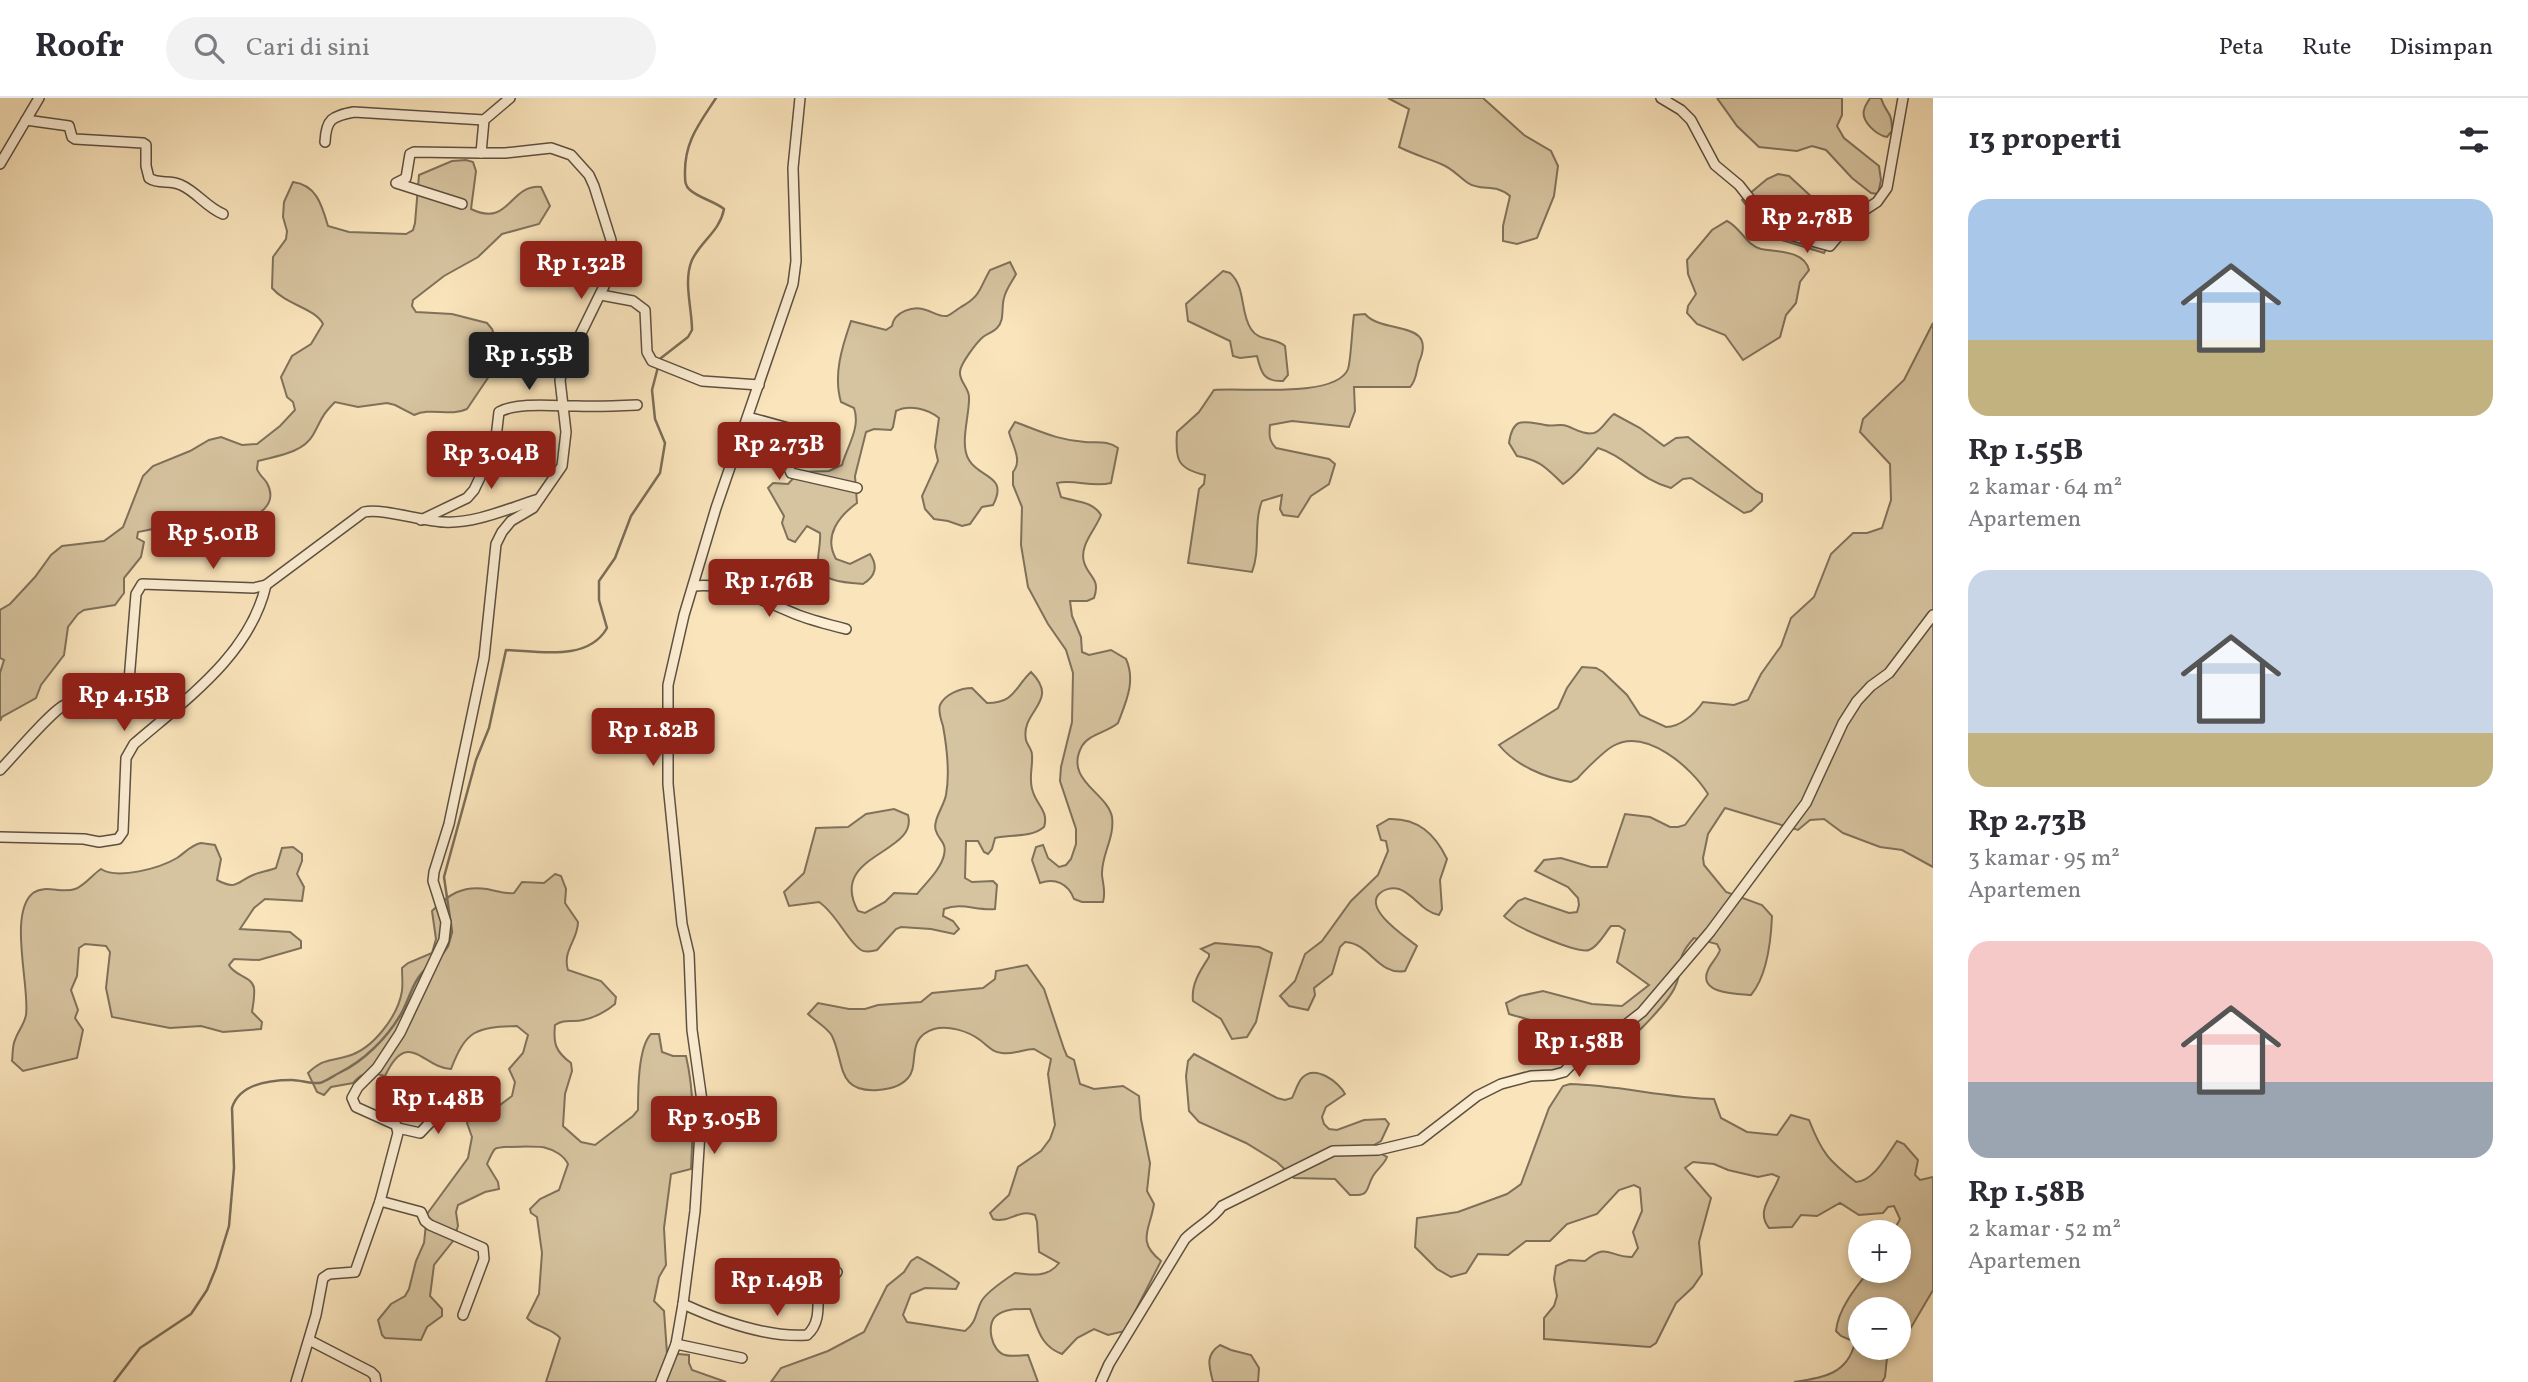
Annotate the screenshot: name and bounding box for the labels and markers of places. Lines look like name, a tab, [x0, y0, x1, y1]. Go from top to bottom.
pin: Rp 2.78B	[1735, 195, 1879, 255]
pin: Rp 1.32B	[509, 242, 653, 301]
pin: Rp 1.55B	[457, 332, 601, 392]
pin: Rp 2.73B	[707, 422, 851, 482]
pin: Rp 3.04B	[419, 432, 563, 491]
pin: Rp 5.01B	[141, 512, 285, 571]
pin: Rp 1.76B	[697, 560, 841, 619]
pin: Rp 4.15B	[52, 674, 196, 733]
pin: Rp 1.82B	[581, 708, 725, 768]
pin: Rp 1.58B	[1507, 1020, 1651, 1079]
pin: Rp 1.48B	[366, 1076, 510, 1136]
pin: Rp 3.05B	[642, 1096, 786, 1156]
pin: Rp 1.49B	[705, 1258, 849, 1318]

